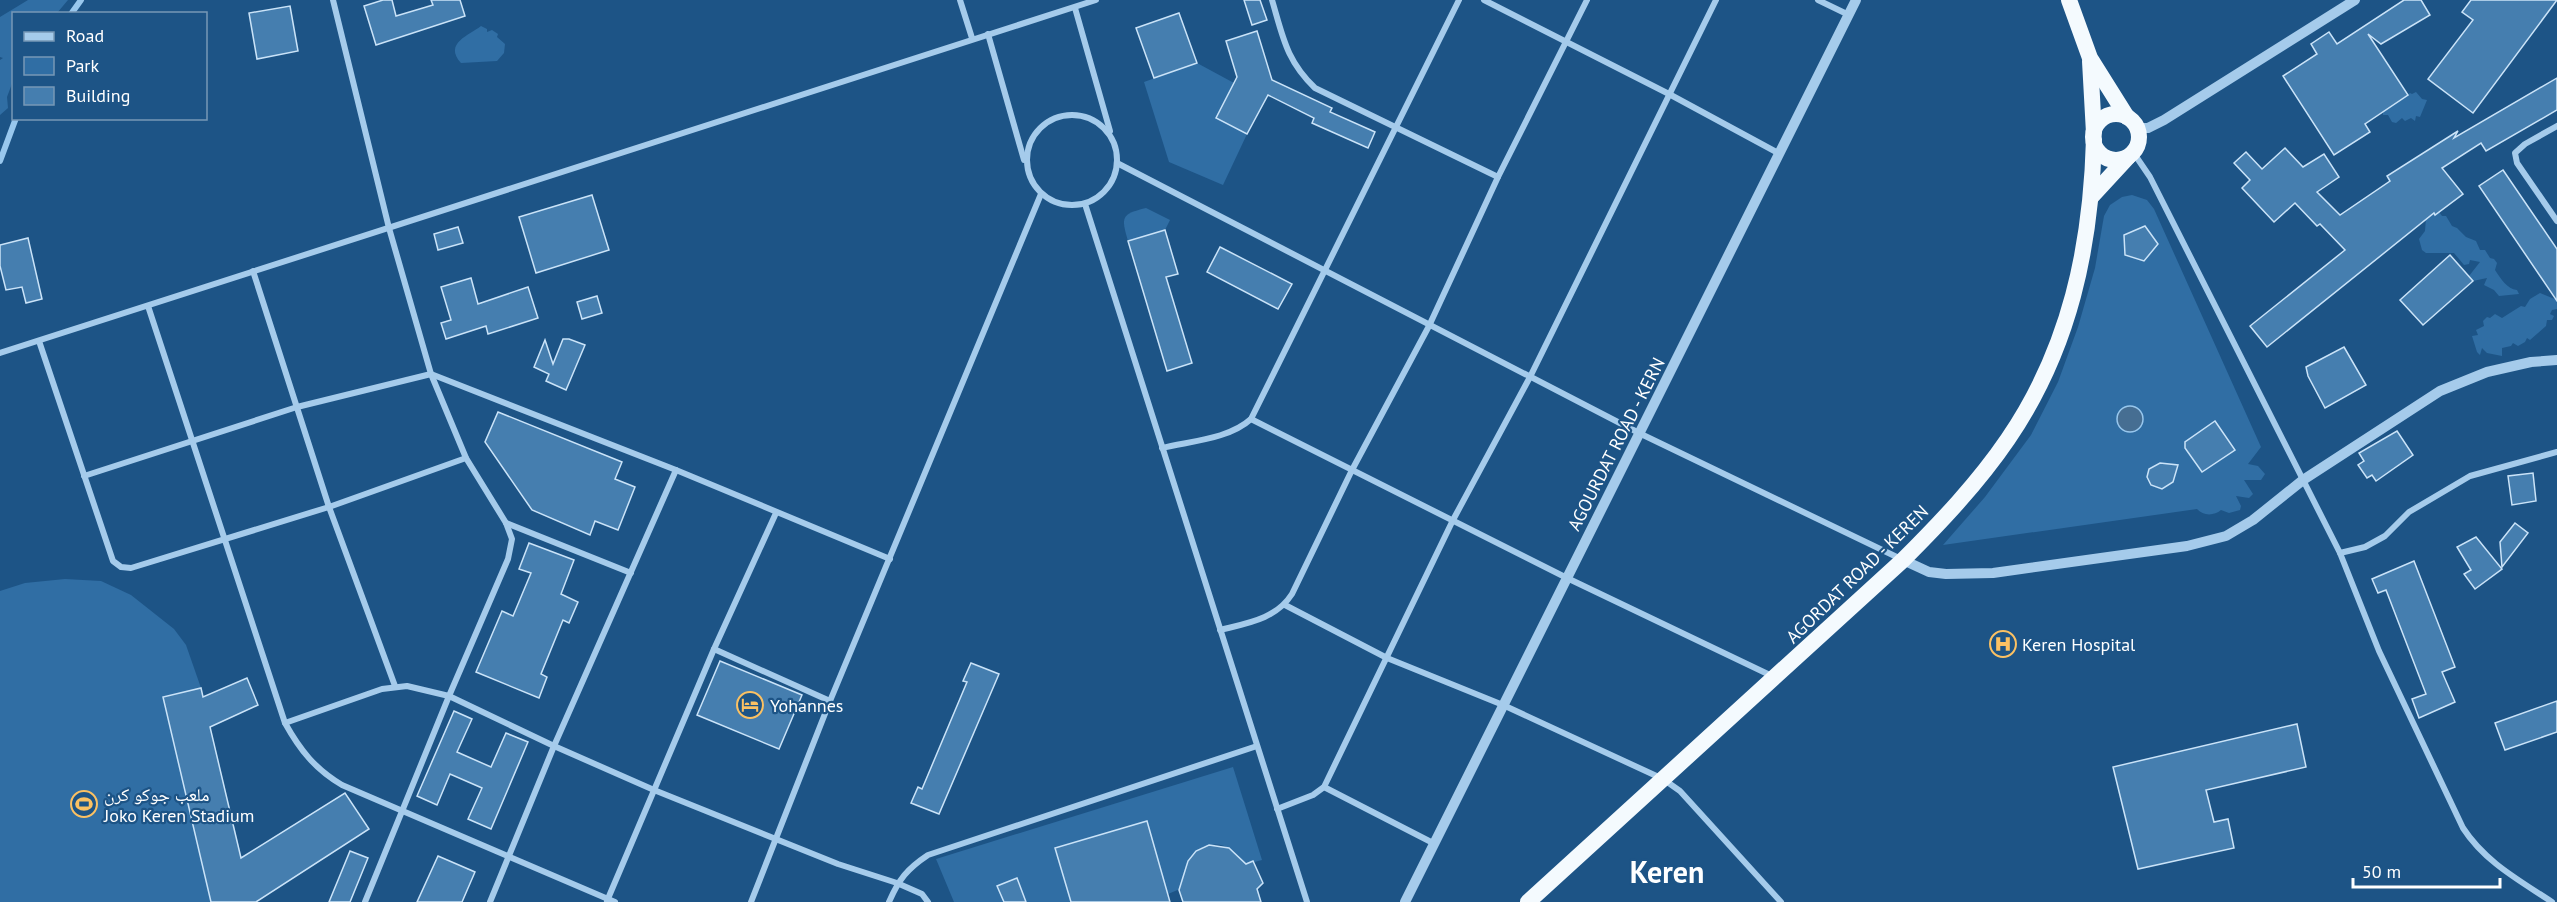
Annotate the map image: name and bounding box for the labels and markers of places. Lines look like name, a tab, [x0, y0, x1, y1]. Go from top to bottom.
hospital icon: Keren Hospital	[1988, 629, 2018, 659]
place label: Keren Hospital	[2022, 633, 2136, 656]
hotel icon: Yohannes	[735, 690, 765, 720]
place label: Yohannes	[770, 694, 843, 717]
place label: ملعب جوكو كرن Joko Keren Stadium	[103, 783, 254, 827]
sports icon: ملعب جوكو كرن Joko Keren Stadium	[69, 789, 99, 819]

